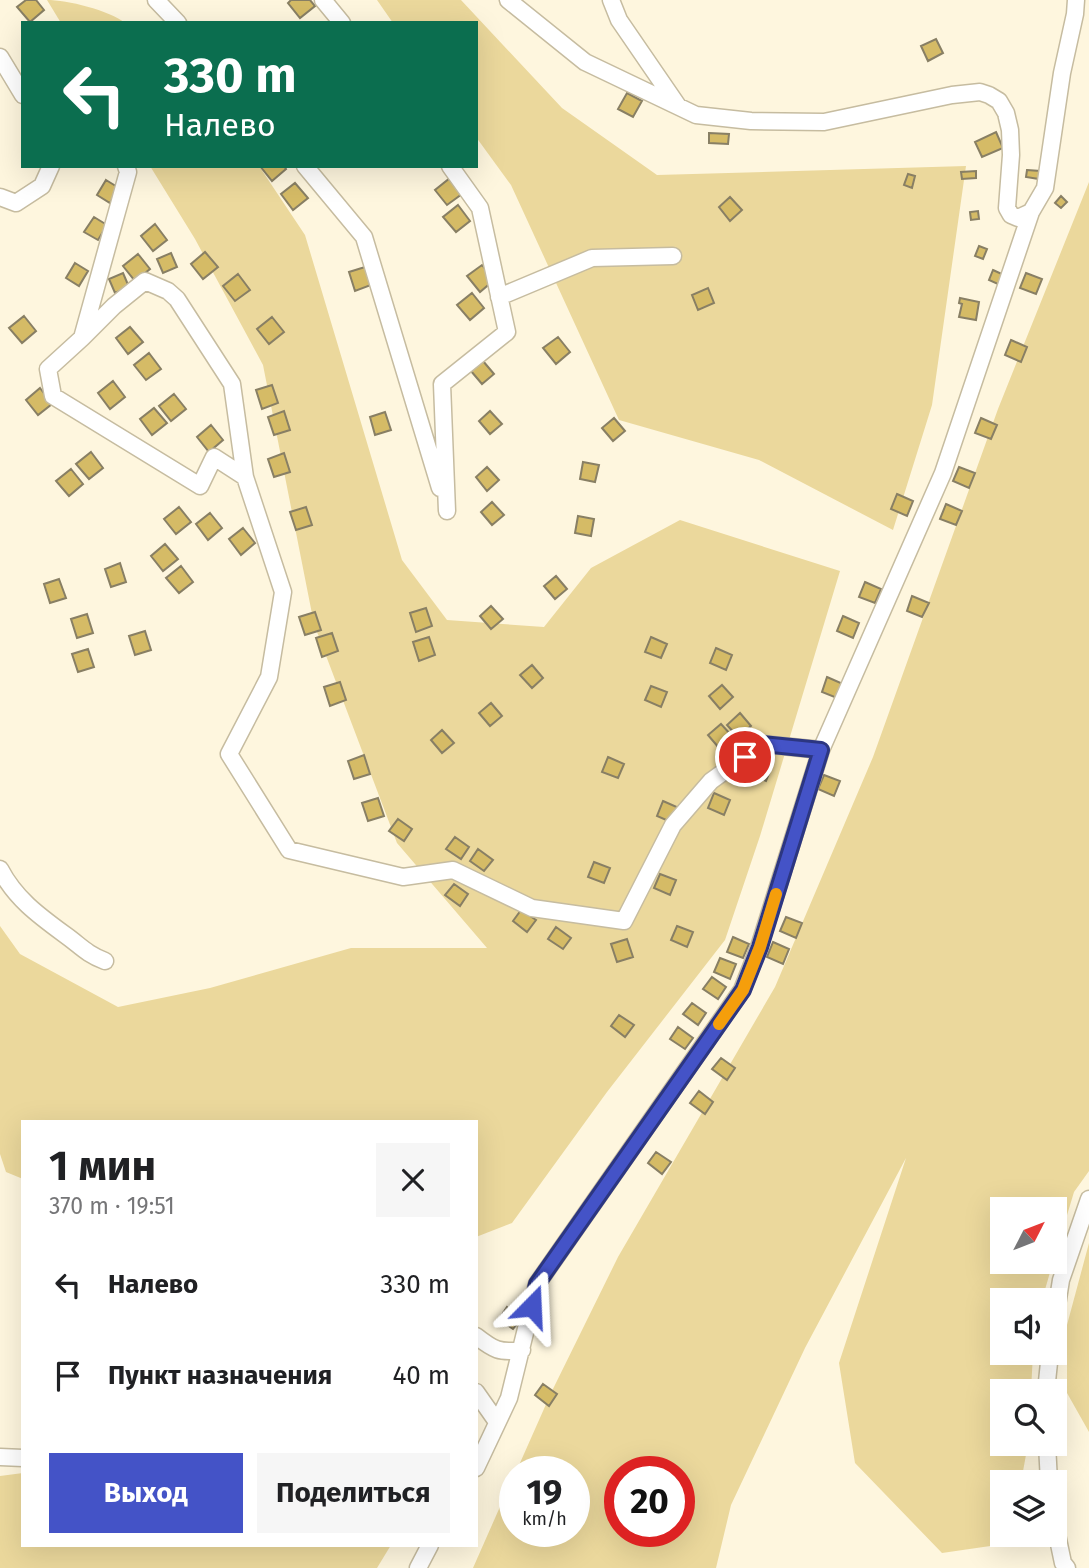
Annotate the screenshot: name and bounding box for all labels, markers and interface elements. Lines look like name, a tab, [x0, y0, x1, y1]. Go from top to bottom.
text: 330 m	[164, 46, 297, 105]
icon: left	[49, 49, 140, 140]
text: Налево	[164, 106, 276, 144]
pin	[715, 727, 775, 787]
icon: arrive	[726, 738, 764, 776]
text: 1 мин	[49, 1141, 156, 1191]
button: close	[376, 1143, 450, 1217]
text: 370 m · 19:51	[49, 1192, 175, 1220]
north arrow	[990, 1197, 1068, 1274]
map controls	[990, 1197, 1067, 1547]
icon: left	[49, 1266, 87, 1304]
text: Налево	[108, 1269, 198, 1300]
text: 330 m	[380, 1269, 450, 1300]
position arrow	[495, 1269, 569, 1343]
button: sound	[990, 1288, 1067, 1365]
icon: arrive	[49, 1357, 87, 1395]
text: Пункт назначения	[108, 1360, 332, 1391]
text: 40 m	[392, 1360, 450, 1391]
button: search	[990, 1379, 1067, 1456]
button: Выход	[49, 1453, 243, 1533]
button: Поделиться	[257, 1453, 450, 1533]
speed limit sign: 20	[604, 1456, 695, 1547]
button: layers	[990, 1470, 1067, 1547]
text: 19	[527, 1471, 562, 1513]
text: km/h	[522, 1508, 567, 1530]

